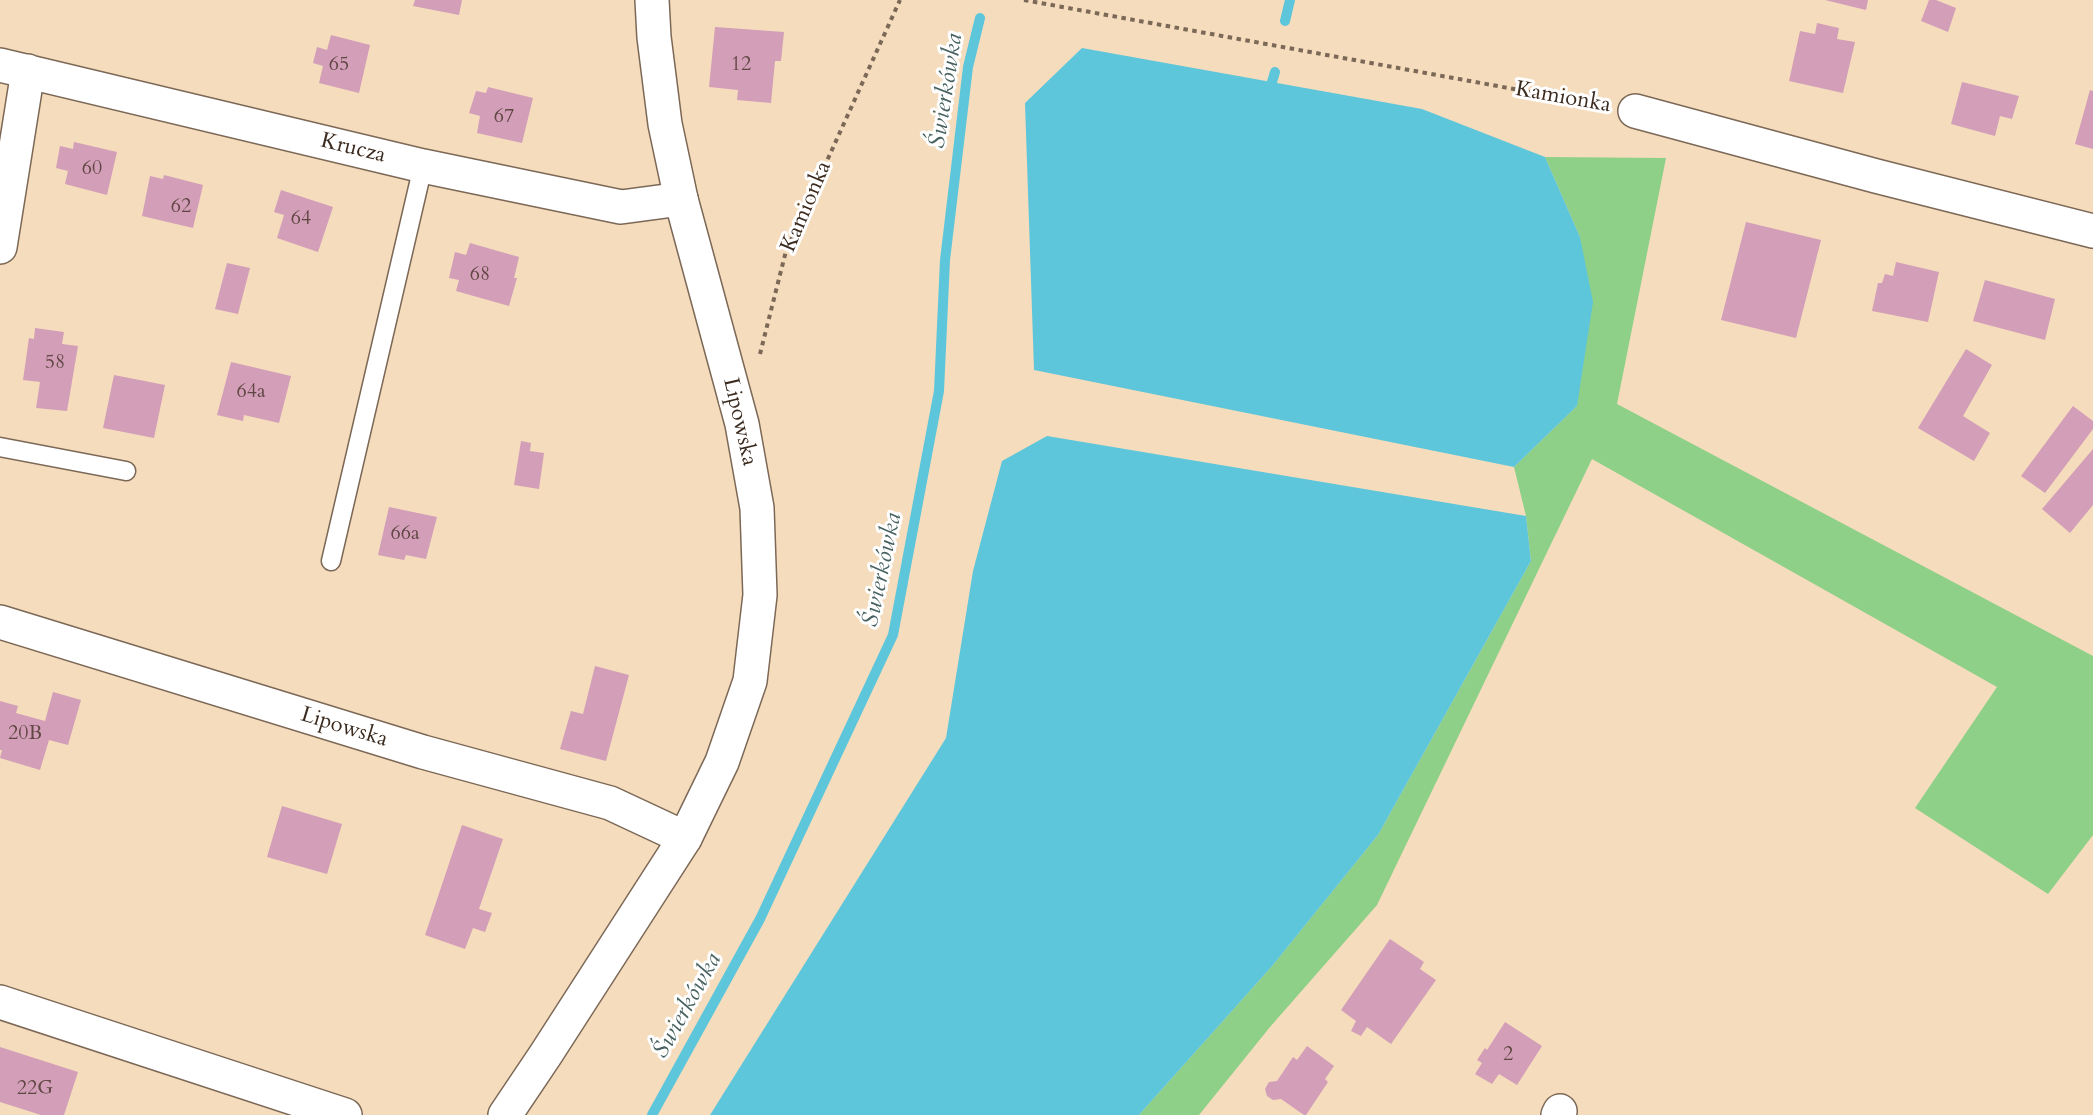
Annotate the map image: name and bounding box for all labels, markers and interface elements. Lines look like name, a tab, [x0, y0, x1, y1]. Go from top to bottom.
water label: Świerkówka	[924, 32, 970, 150]
house number: 65	[329, 53, 349, 77]
house number: 12	[731, 53, 751, 77]
street label: Kamionka	[1513, 77, 1613, 119]
house number: 67	[494, 105, 514, 129]
street label: Krucza	[318, 128, 388, 170]
house number: 60	[82, 157, 102, 181]
street label: Kamionka	[776, 157, 838, 257]
house number: 62	[171, 195, 191, 219]
house number: 64	[291, 207, 311, 231]
house number: 68	[470, 263, 490, 287]
house number: 58	[45, 351, 65, 375]
street label: Lipowska	[716, 375, 762, 469]
house number: 64a	[236, 380, 266, 404]
water label: Świerkówka	[857, 510, 909, 630]
house number: 66a	[390, 522, 420, 546]
street label: Lipowska	[297, 702, 391, 754]
house number: 20B	[8, 722, 42, 746]
water label: Świerkówka	[647, 948, 729, 1064]
house number: 2	[1503, 1043, 1513, 1067]
house number: 22G	[17, 1077, 53, 1101]

